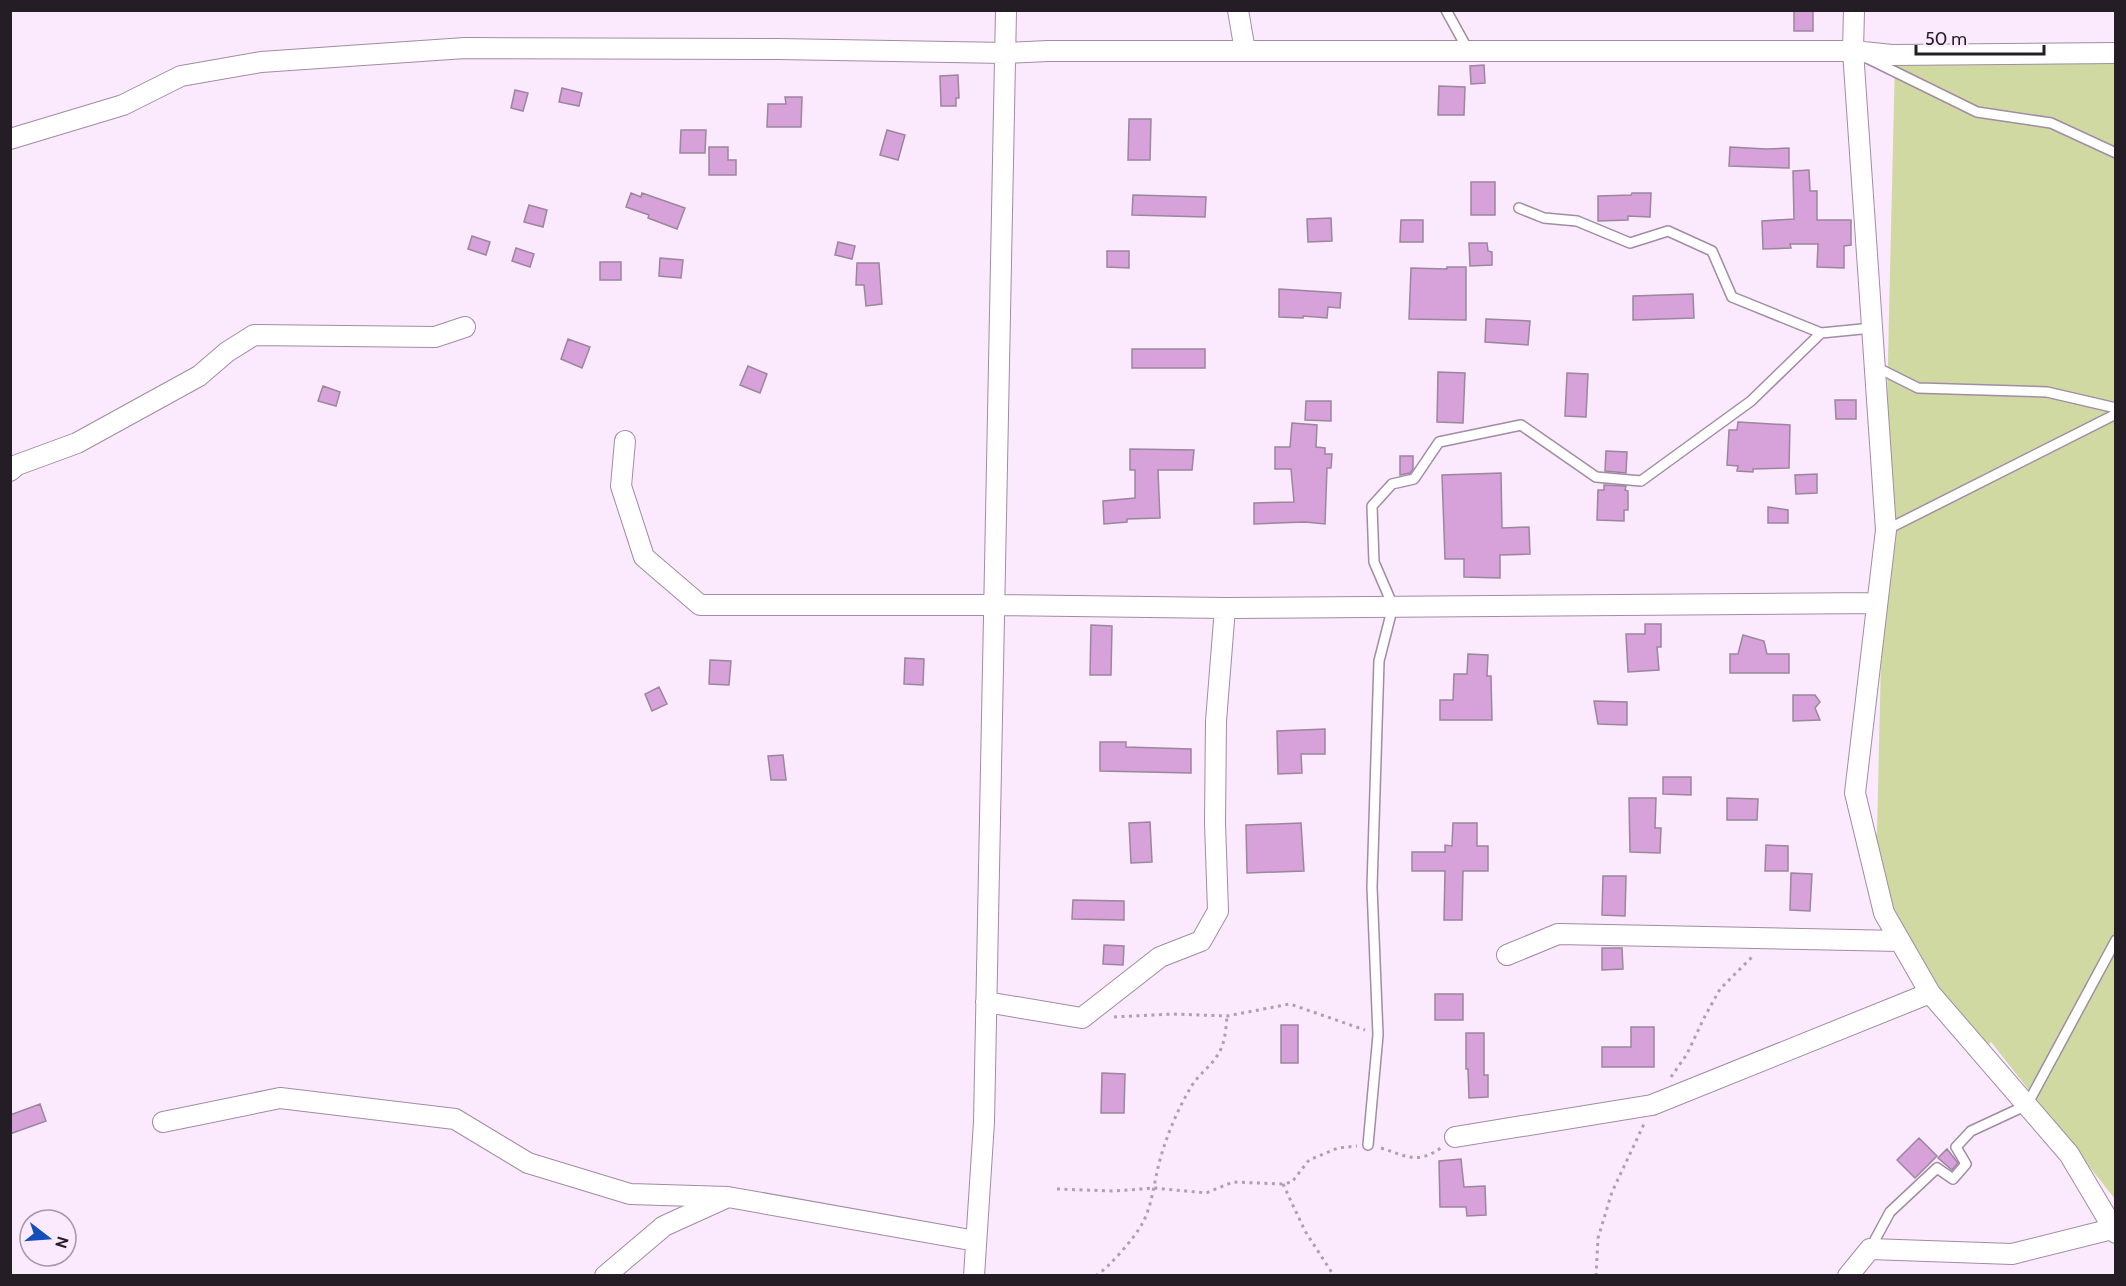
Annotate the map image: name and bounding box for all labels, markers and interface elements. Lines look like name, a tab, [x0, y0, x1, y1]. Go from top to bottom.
scale bar	[1916, 18, 2044, 56]
text: 50 m	[1925, 28, 1967, 50]
north arrow	[18, 1208, 78, 1268]
text: N	[51, 1234, 73, 1250]

